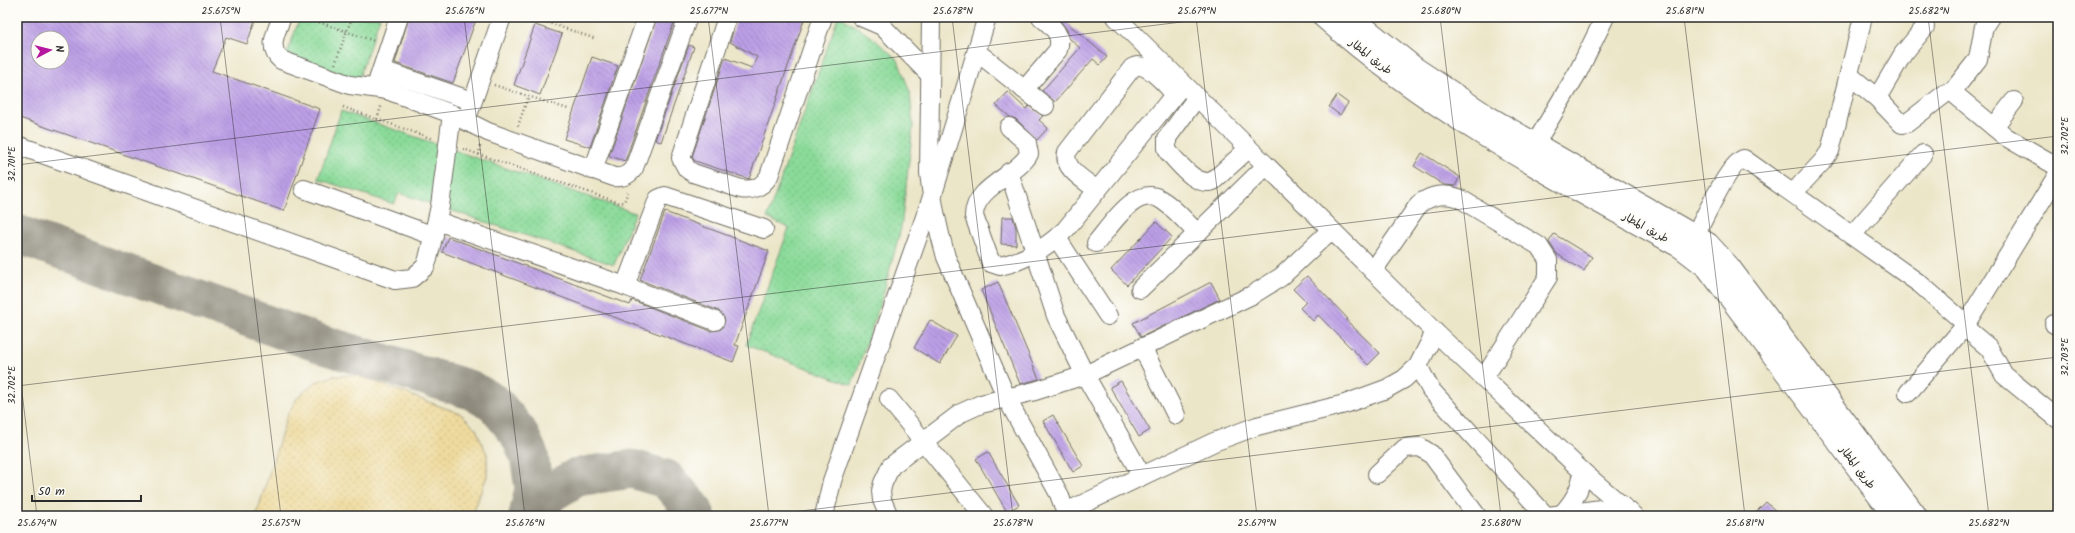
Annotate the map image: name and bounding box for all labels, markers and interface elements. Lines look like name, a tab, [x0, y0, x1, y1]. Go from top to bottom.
text: 25.675°N	[201, 3, 241, 19]
text: 25.676°N	[445, 3, 485, 19]
text: 25.677°N	[690, 3, 728, 19]
text: 25.678°N	[933, 3, 973, 19]
text: 25.679°N	[1178, 3, 1217, 19]
text: 25.680°N	[1421, 3, 1461, 19]
text: 25.681°N	[1666, 3, 1704, 19]
text: 25.682°N	[1908, 3, 1950, 19]
north arrow	[30, 30, 70, 70]
street label: طريق المطار	[1344, 34, 1396, 79]
text: N	[50, 44, 68, 53]
text: 32.702°E	[2057, 116, 2073, 155]
text: 32.701°E	[4, 145, 20, 182]
street label: طريق المطار	[1618, 207, 1672, 248]
text: 32.703°E	[2057, 337, 2073, 376]
text: 32.702°E	[4, 365, 20, 404]
street label: طريق المطار	[1834, 441, 1880, 493]
scale bar	[32, 477, 141, 503]
text: 50 m	[38, 482, 65, 501]
text: 25.674°N	[17, 515, 57, 531]
text: 25.675°N	[261, 515, 301, 531]
text: 25.676°N	[505, 515, 545, 531]
text: 25.677°N	[750, 515, 788, 531]
text: 25.678°N	[993, 515, 1033, 531]
text: 25.679°N	[1238, 515, 1277, 531]
text: 25.680°N	[1481, 515, 1521, 531]
text: 25.681°N	[1726, 515, 1764, 531]
text: 25.682°N	[1968, 515, 2010, 531]

